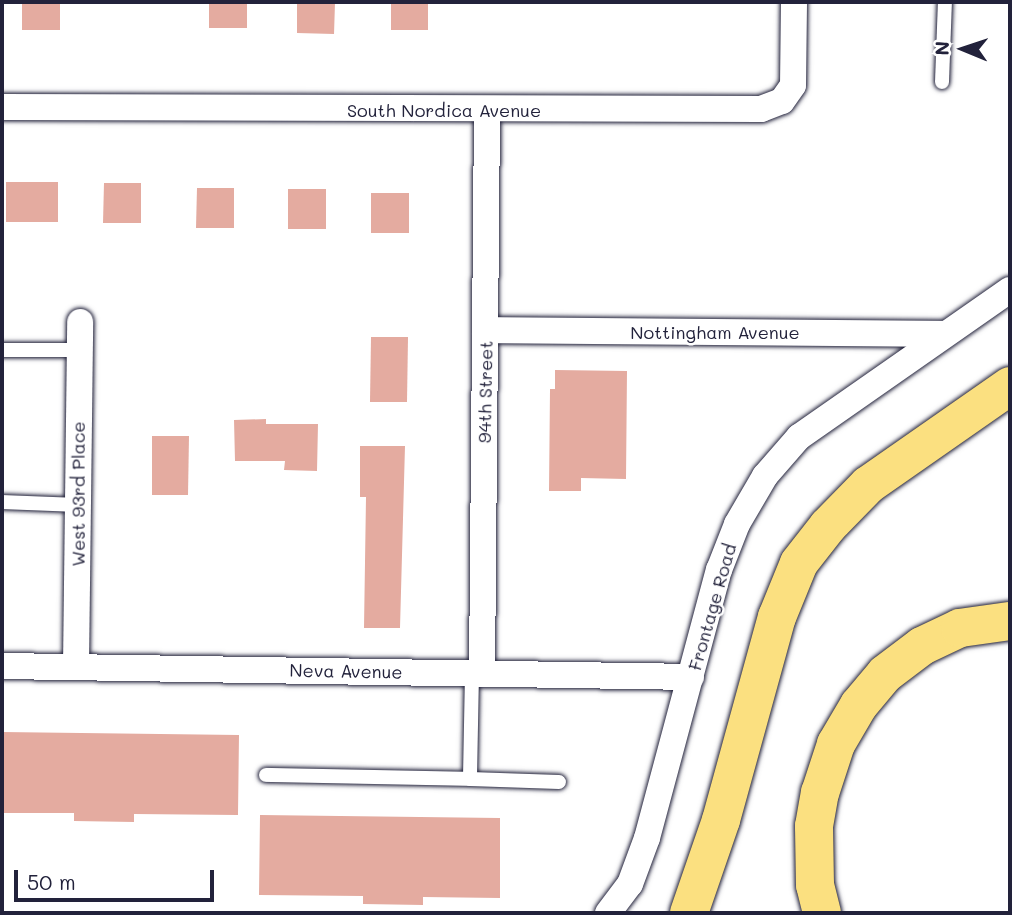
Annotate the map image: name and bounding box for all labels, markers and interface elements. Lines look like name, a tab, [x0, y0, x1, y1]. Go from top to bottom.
north arrow	[928, 14, 998, 84]
text: N	[929, 41, 954, 56]
street label: South Nordica Avenue	[347, 99, 541, 121]
street label: Nottingham Avenue	[630, 321, 800, 343]
street label: 94th Street	[473, 341, 497, 443]
street label: West 93rd Place	[67, 421, 89, 567]
street label: Frontage Road	[684, 541, 740, 673]
street label: Neva Avenue	[289, 659, 403, 683]
scale bar	[18, 856, 217, 900]
text: 50 m	[27, 868, 76, 895]

